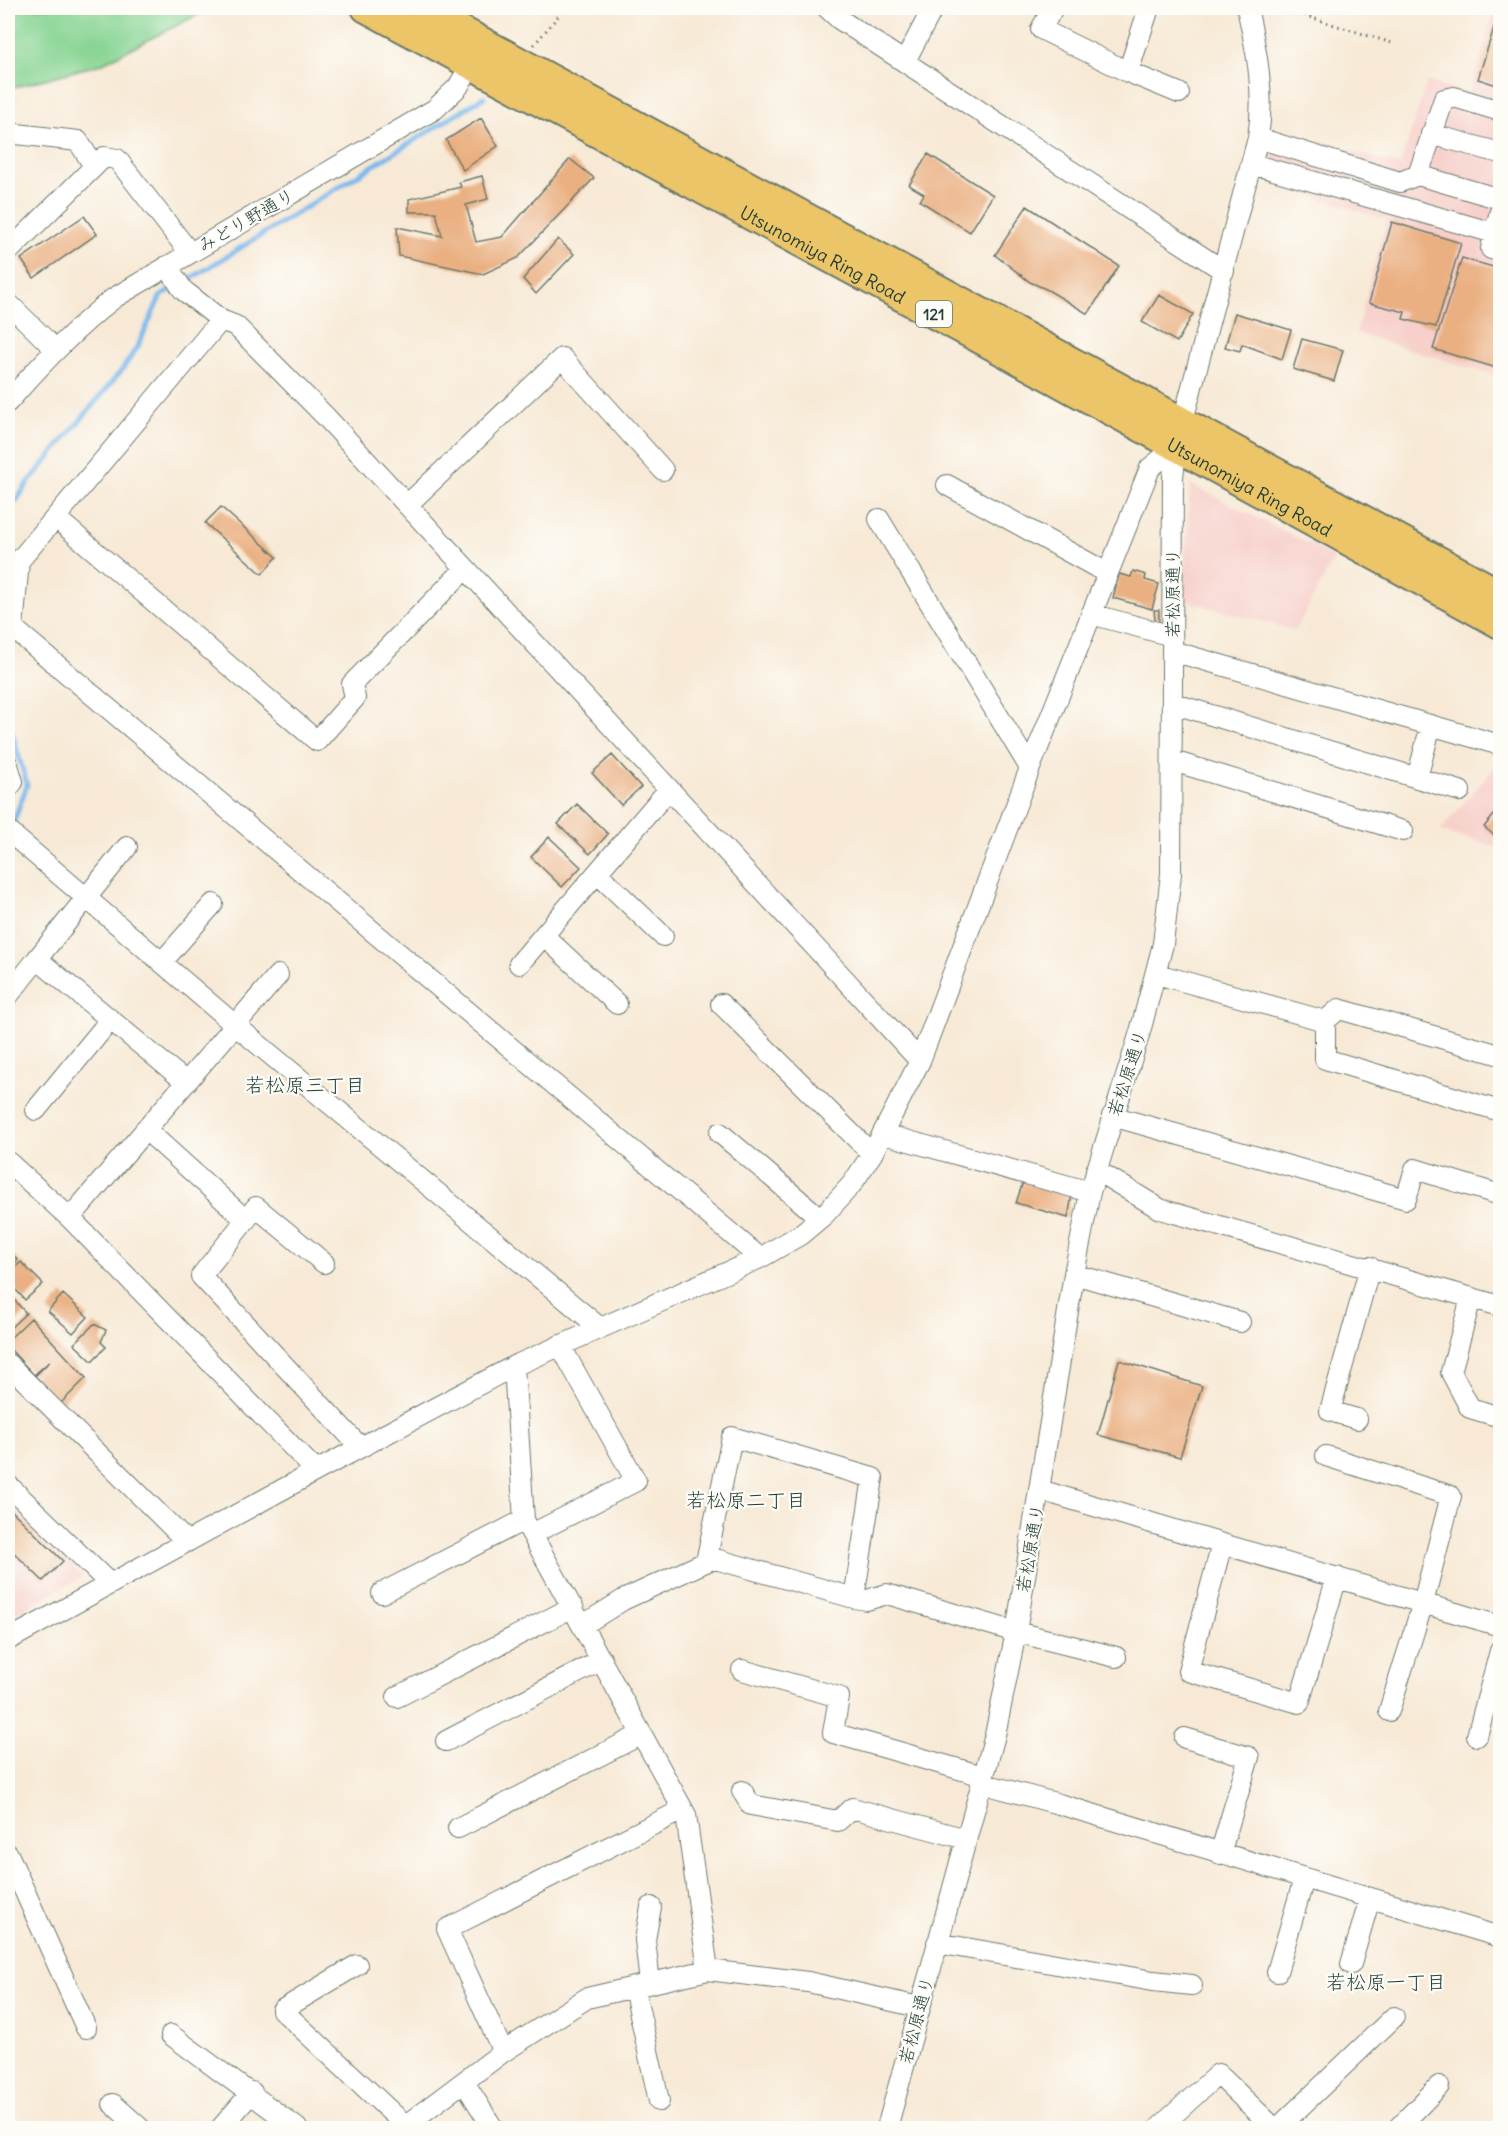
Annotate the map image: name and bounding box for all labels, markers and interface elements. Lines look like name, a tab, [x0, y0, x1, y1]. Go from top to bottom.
street label: みどり野通り	[193, 183, 299, 257]
street label: Utsunomiya Ring Road	[736, 200, 910, 308]
road number: 121	[916, 301, 952, 327]
street label: Utsunomiya Ring Road	[1163, 432, 1337, 541]
street label: 若松原通り	[1161, 548, 1184, 638]
street label: 若松原通り	[1102, 1027, 1152, 1119]
district label: 若松原三丁目	[245, 1072, 365, 1097]
district label: 若松原二丁目	[686, 1487, 806, 1512]
street label: 若松原通り	[1011, 1502, 1049, 1594]
district label: 若松原一丁目	[1326, 1969, 1446, 1994]
street label: 若松原通り	[893, 1974, 939, 2066]

